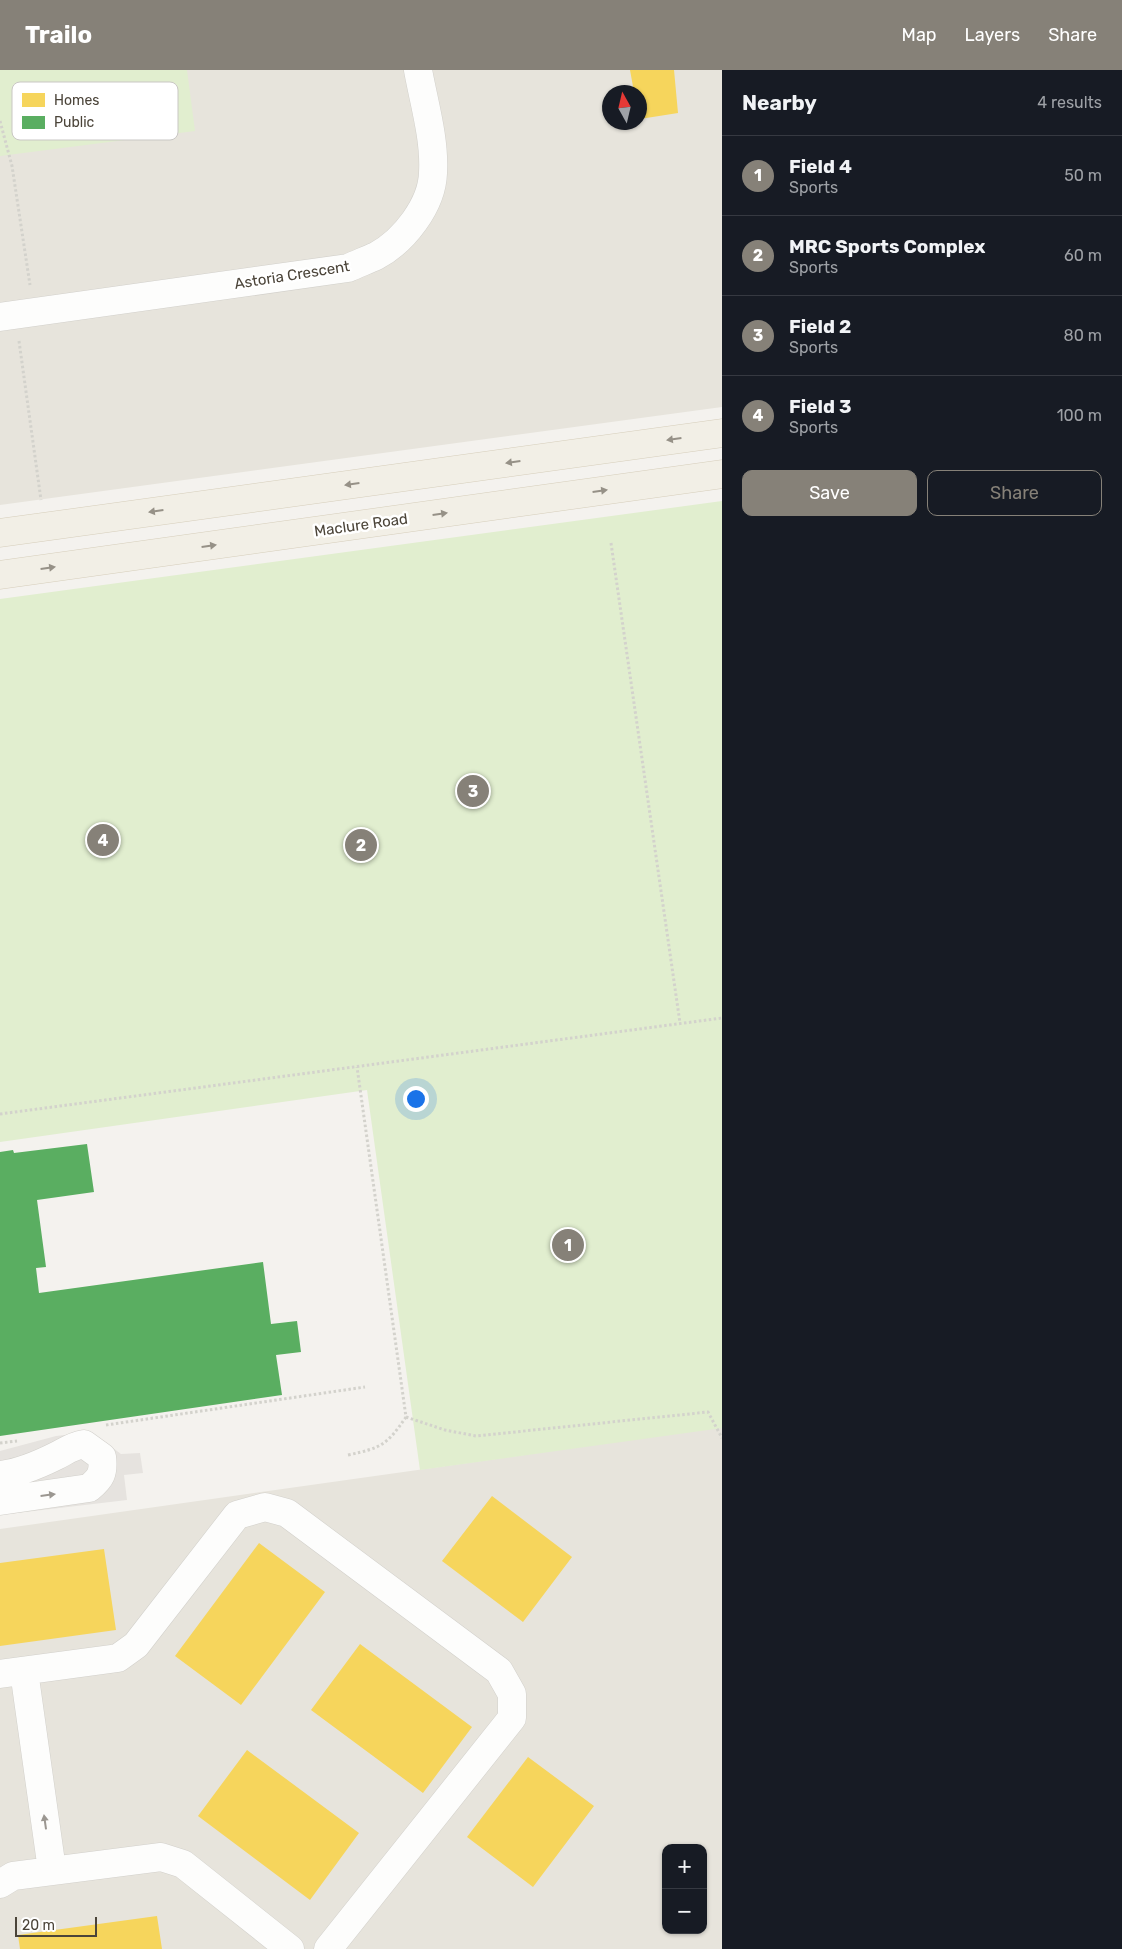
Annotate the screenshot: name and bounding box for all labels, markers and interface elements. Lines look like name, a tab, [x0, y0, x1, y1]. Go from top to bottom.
text: Trailo	[25, 21, 92, 49]
text: Map	[902, 24, 937, 46]
text: Layers	[965, 24, 1020, 46]
text: Share	[1048, 24, 1097, 46]
legend	[12, 82, 178, 140]
north arrow	[602, 85, 647, 130]
text: Nearby	[742, 90, 817, 115]
text: Homes	[54, 92, 99, 109]
text: 4 results	[1037, 93, 1102, 112]
text: Public	[54, 114, 95, 131]
text: Field 4	[789, 155, 852, 178]
text: 1	[754, 166, 762, 185]
text: 50 m	[1064, 166, 1102, 185]
text: Sports	[789, 178, 838, 197]
text: MRC Sports Complex	[789, 235, 985, 258]
text: 2	[753, 246, 763, 265]
text: 60 m	[1064, 246, 1102, 265]
street label: Astoria Crescent	[233, 257, 351, 293]
text: Sports	[789, 258, 838, 277]
text: Field 2	[789, 315, 851, 338]
text: 3	[753, 326, 763, 345]
text: 80 m	[1064, 326, 1102, 345]
text: Sports	[789, 338, 838, 357]
text: Field 3	[789, 395, 851, 418]
text: 4	[753, 406, 763, 425]
text: 100 m	[1057, 406, 1102, 425]
text: Sports	[789, 418, 838, 437]
one-way arrow	[665, 435, 681, 443]
one-way arrow	[504, 458, 520, 466]
button: Save	[742, 470, 917, 516]
button: Share	[927, 470, 1102, 516]
one-way arrow	[343, 480, 359, 488]
one-way arrow	[593, 487, 609, 495]
one-way arrow	[148, 507, 164, 515]
one-way arrow	[432, 509, 448, 517]
street label: Maclure Road	[313, 510, 409, 540]
one-way arrow	[202, 541, 218, 549]
one-way arrow	[41, 564, 57, 572]
pin: 3	[457, 772, 489, 810]
pin: 4	[87, 821, 119, 859]
pin: 2	[345, 826, 377, 864]
your location	[403, 1086, 429, 1112]
pin: 1	[552, 1226, 584, 1264]
one-way arrow	[41, 1491, 57, 1499]
one-way arrow	[41, 1814, 49, 1830]
map controls	[662, 1844, 707, 1934]
button: +	[662, 1844, 707, 1889]
button: −	[662, 1889, 707, 1934]
scale bar	[15, 1914, 98, 1937]
text: 20 m	[22, 1917, 55, 1934]

